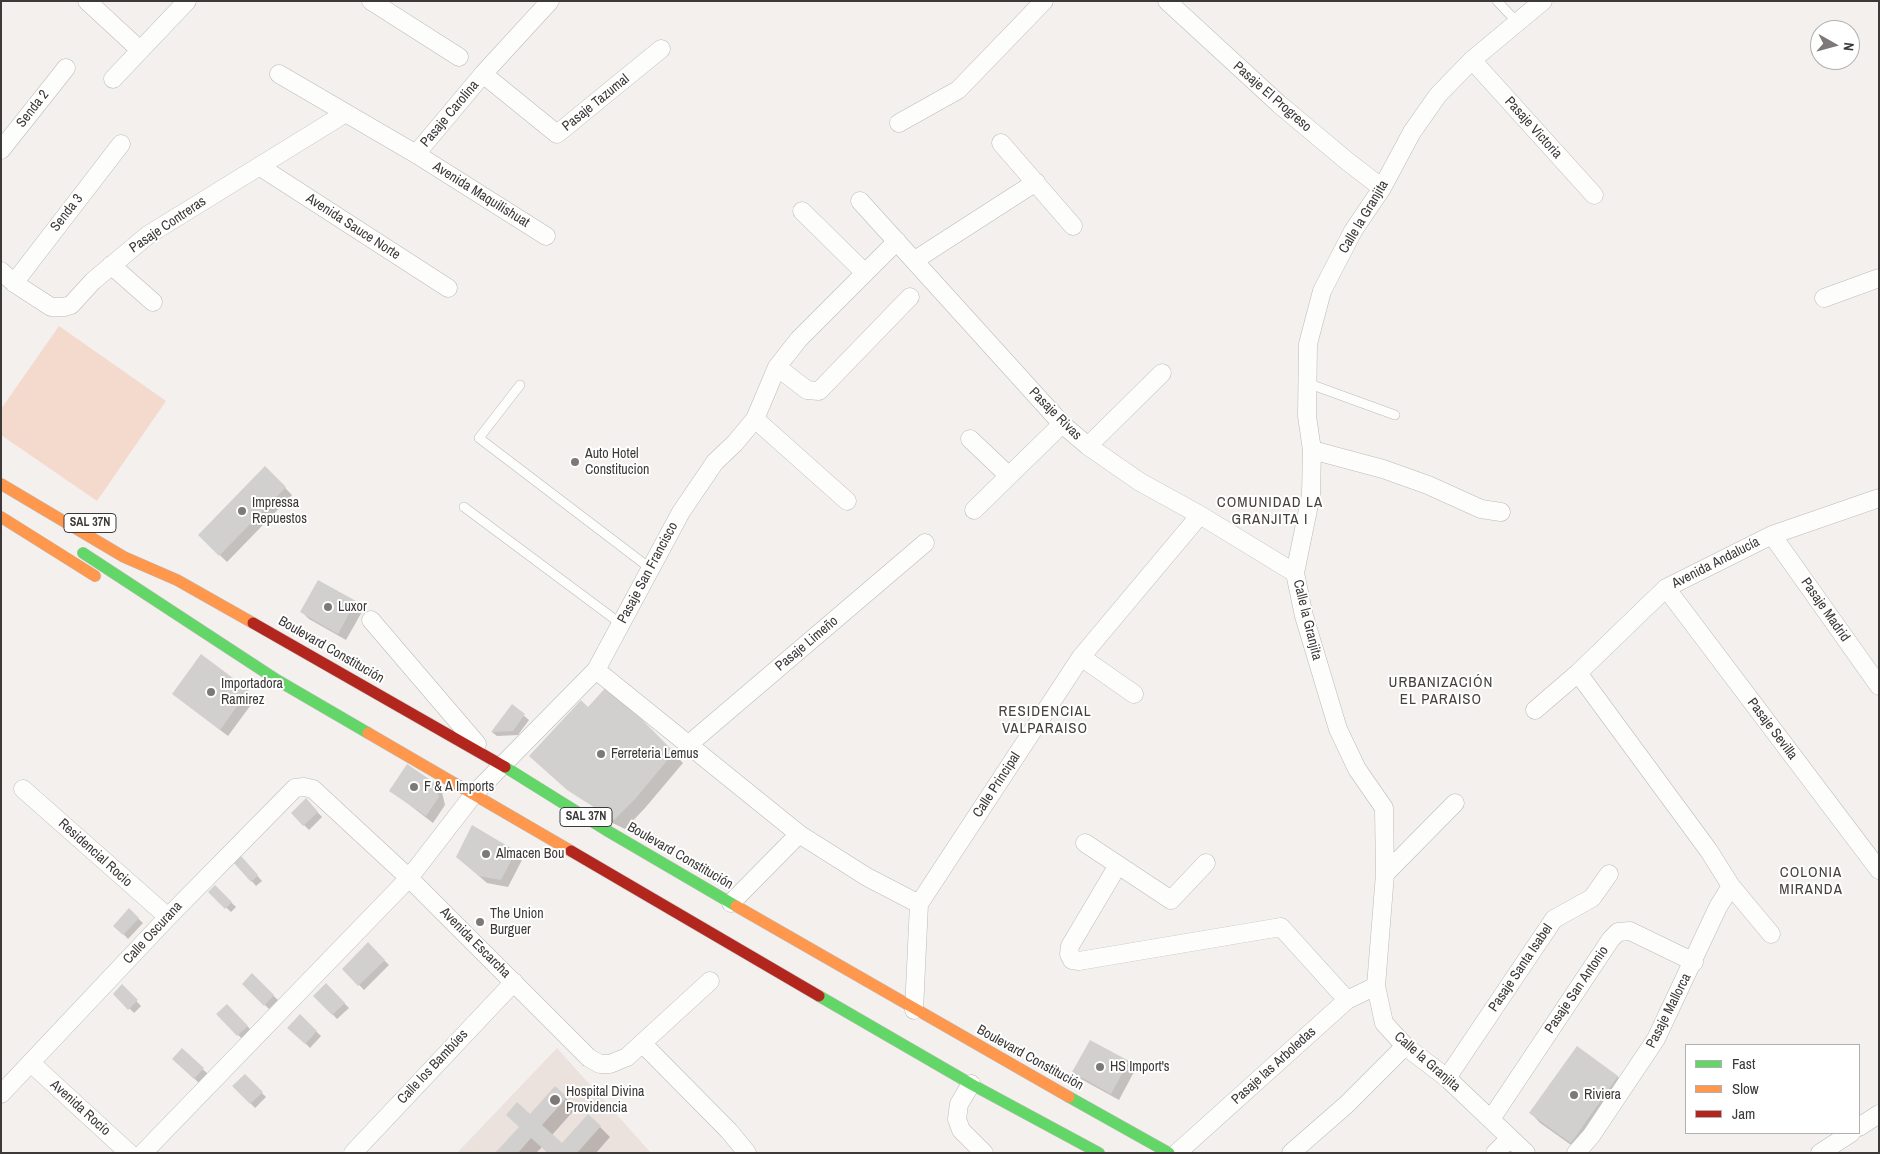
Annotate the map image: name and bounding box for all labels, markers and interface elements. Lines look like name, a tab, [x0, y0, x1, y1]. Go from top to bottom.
north arrow	[1810, 20, 1860, 70]
text: N	[1839, 41, 1858, 52]
street label: Pasaje El Progreso	[1229, 58, 1315, 136]
street label: Pasaje Tazumal	[559, 71, 633, 135]
street label: Pasaje Carolina	[417, 77, 483, 151]
street label: Senda 2	[13, 87, 53, 131]
street label: Pasaje Victoria	[1501, 94, 1565, 162]
street label: Avenida Maquilishuat	[430, 159, 532, 231]
street label: Calle la Granjita	[1336, 177, 1392, 257]
street label: Avenida Sauce Norte	[303, 190, 403, 264]
street label: Senda 3	[47, 191, 87, 235]
street label: Pasaje Contreras	[127, 193, 209, 257]
street label: Pasaje Rivas	[1025, 384, 1085, 444]
place label: Auto Hotel Constitucion	[585, 446, 649, 478]
marker: Auto Hotel Constitucion	[569, 456, 581, 468]
district label: COMUNIDAD LA GRANJITA I	[1215, 494, 1325, 529]
place label: Impressa Repuestos	[252, 495, 307, 528]
marker: Impressa Repuestos	[236, 505, 248, 517]
road number: SAL 37N	[64, 514, 116, 532]
street label: Pasaje San Francisco	[614, 519, 682, 627]
street label: Avenida Andalucía	[1669, 534, 1763, 592]
street label: Pasaje Madrid	[1797, 575, 1853, 645]
street label: Calle la Granjita	[1289, 578, 1325, 662]
place label: Luxor	[338, 599, 367, 615]
marker: Luxor	[322, 601, 334, 613]
street label: Boulevard Constitución	[275, 613, 387, 687]
street label: Pasaje Limeño	[772, 613, 842, 675]
district label: URBANIZACIÓN EL PARAISO	[1387, 674, 1495, 709]
place label: Importadora Ramirez	[221, 676, 283, 709]
marker: Importadora Ramirez	[205, 686, 217, 698]
street label: Pasaje Sevilla	[1743, 695, 1801, 763]
district label: RESIDENCIAL VALPARAISO	[997, 703, 1093, 738]
place label: Ferreteria Lemus	[611, 746, 698, 762]
marker: Ferreteria Lemus	[595, 748, 607, 760]
street label: Calle Principal	[970, 749, 1024, 821]
place label: F & A Imports	[424, 779, 494, 795]
marker: F & A Imports	[408, 781, 420, 793]
road number: SAL 37N	[560, 808, 612, 826]
street label: Residencial Rocio	[55, 815, 135, 891]
street label: Boulevard Constitución	[624, 819, 736, 893]
place label: Almacen Bou	[496, 846, 564, 862]
marker: Almacen Bou	[480, 848, 492, 860]
district label: COLONIA MIRANDA	[1778, 864, 1844, 899]
street label: Calle Oscurana	[120, 898, 186, 968]
street label: Avenida Escarcha	[436, 904, 514, 982]
place label: The Union Burguer	[490, 906, 544, 939]
marker: The Union Burguer	[474, 916, 486, 928]
street label: Pasaje Santa Isabel	[1485, 921, 1557, 1015]
street label: Pasaje San Antonio	[1542, 943, 1612, 1037]
street label: Pasaje Mallorca	[1643, 971, 1695, 1051]
street label: Boulevard Constitución	[974, 1022, 1086, 1094]
street label: Pasaje las Arboledas	[1228, 1024, 1320, 1108]
street label: Calle los Bambúes	[394, 1026, 472, 1108]
street label: Calle la Granjita	[1390, 1029, 1464, 1095]
legend	[1685, 1044, 1860, 1134]
text: Fast	[1732, 1053, 1755, 1074]
place label: HS Import's	[1110, 1059, 1170, 1075]
marker: HS Import's	[1094, 1061, 1106, 1073]
street label: Avenida Rocío	[46, 1077, 114, 1139]
text: Slow	[1732, 1078, 1759, 1099]
place label: Hospital Divina Providencia	[566, 1084, 644, 1116]
place label: Riviera	[1584, 1087, 1621, 1103]
marker: Riviera	[1568, 1089, 1580, 1101]
marker: Hospital Divina Providencia	[548, 1093, 562, 1107]
text: Jam	[1732, 1103, 1755, 1124]

